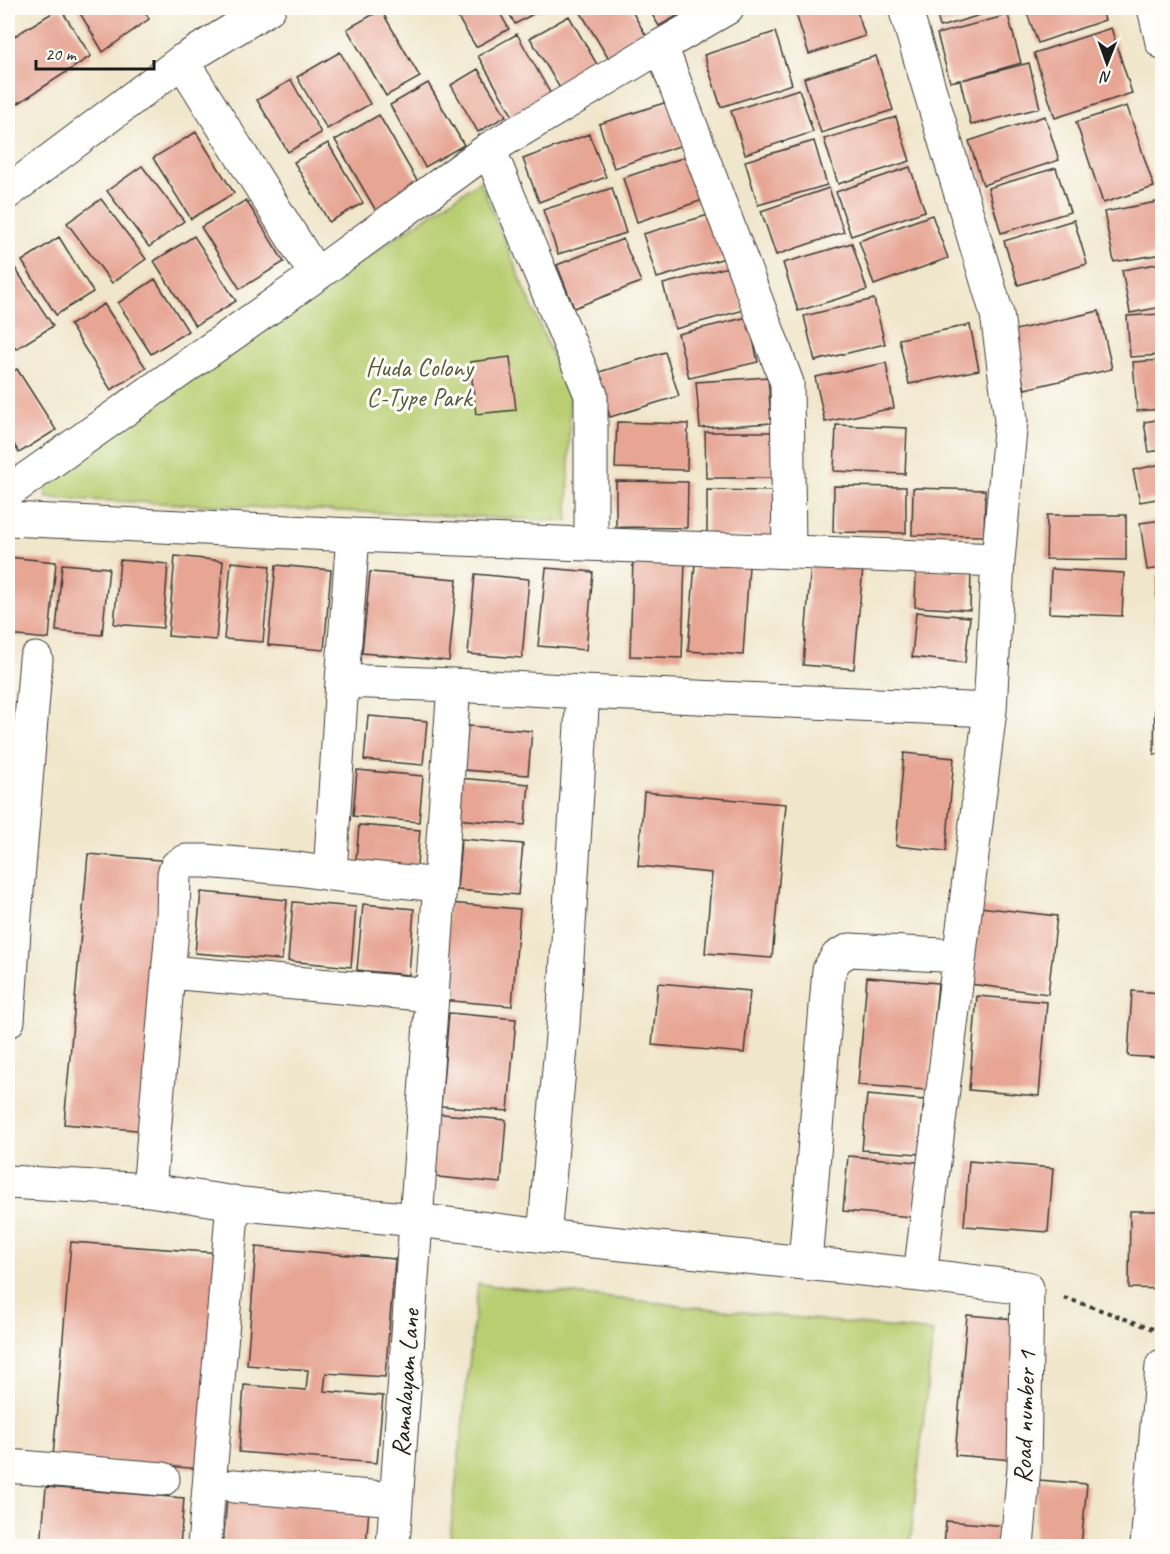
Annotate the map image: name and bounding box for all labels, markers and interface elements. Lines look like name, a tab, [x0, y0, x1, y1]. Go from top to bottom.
scale bar	[36, 33, 154, 71]
north arrow	[1077, 33, 1137, 93]
text: 20 m	[45, 43, 78, 65]
text: N	[1099, 67, 1112, 87]
park label: Huda Colony C-Type Park	[365, 351, 475, 414]
street label: Ramalayam Lane	[384, 1307, 427, 1458]
street label: Road number 1	[1006, 1349, 1043, 1484]

